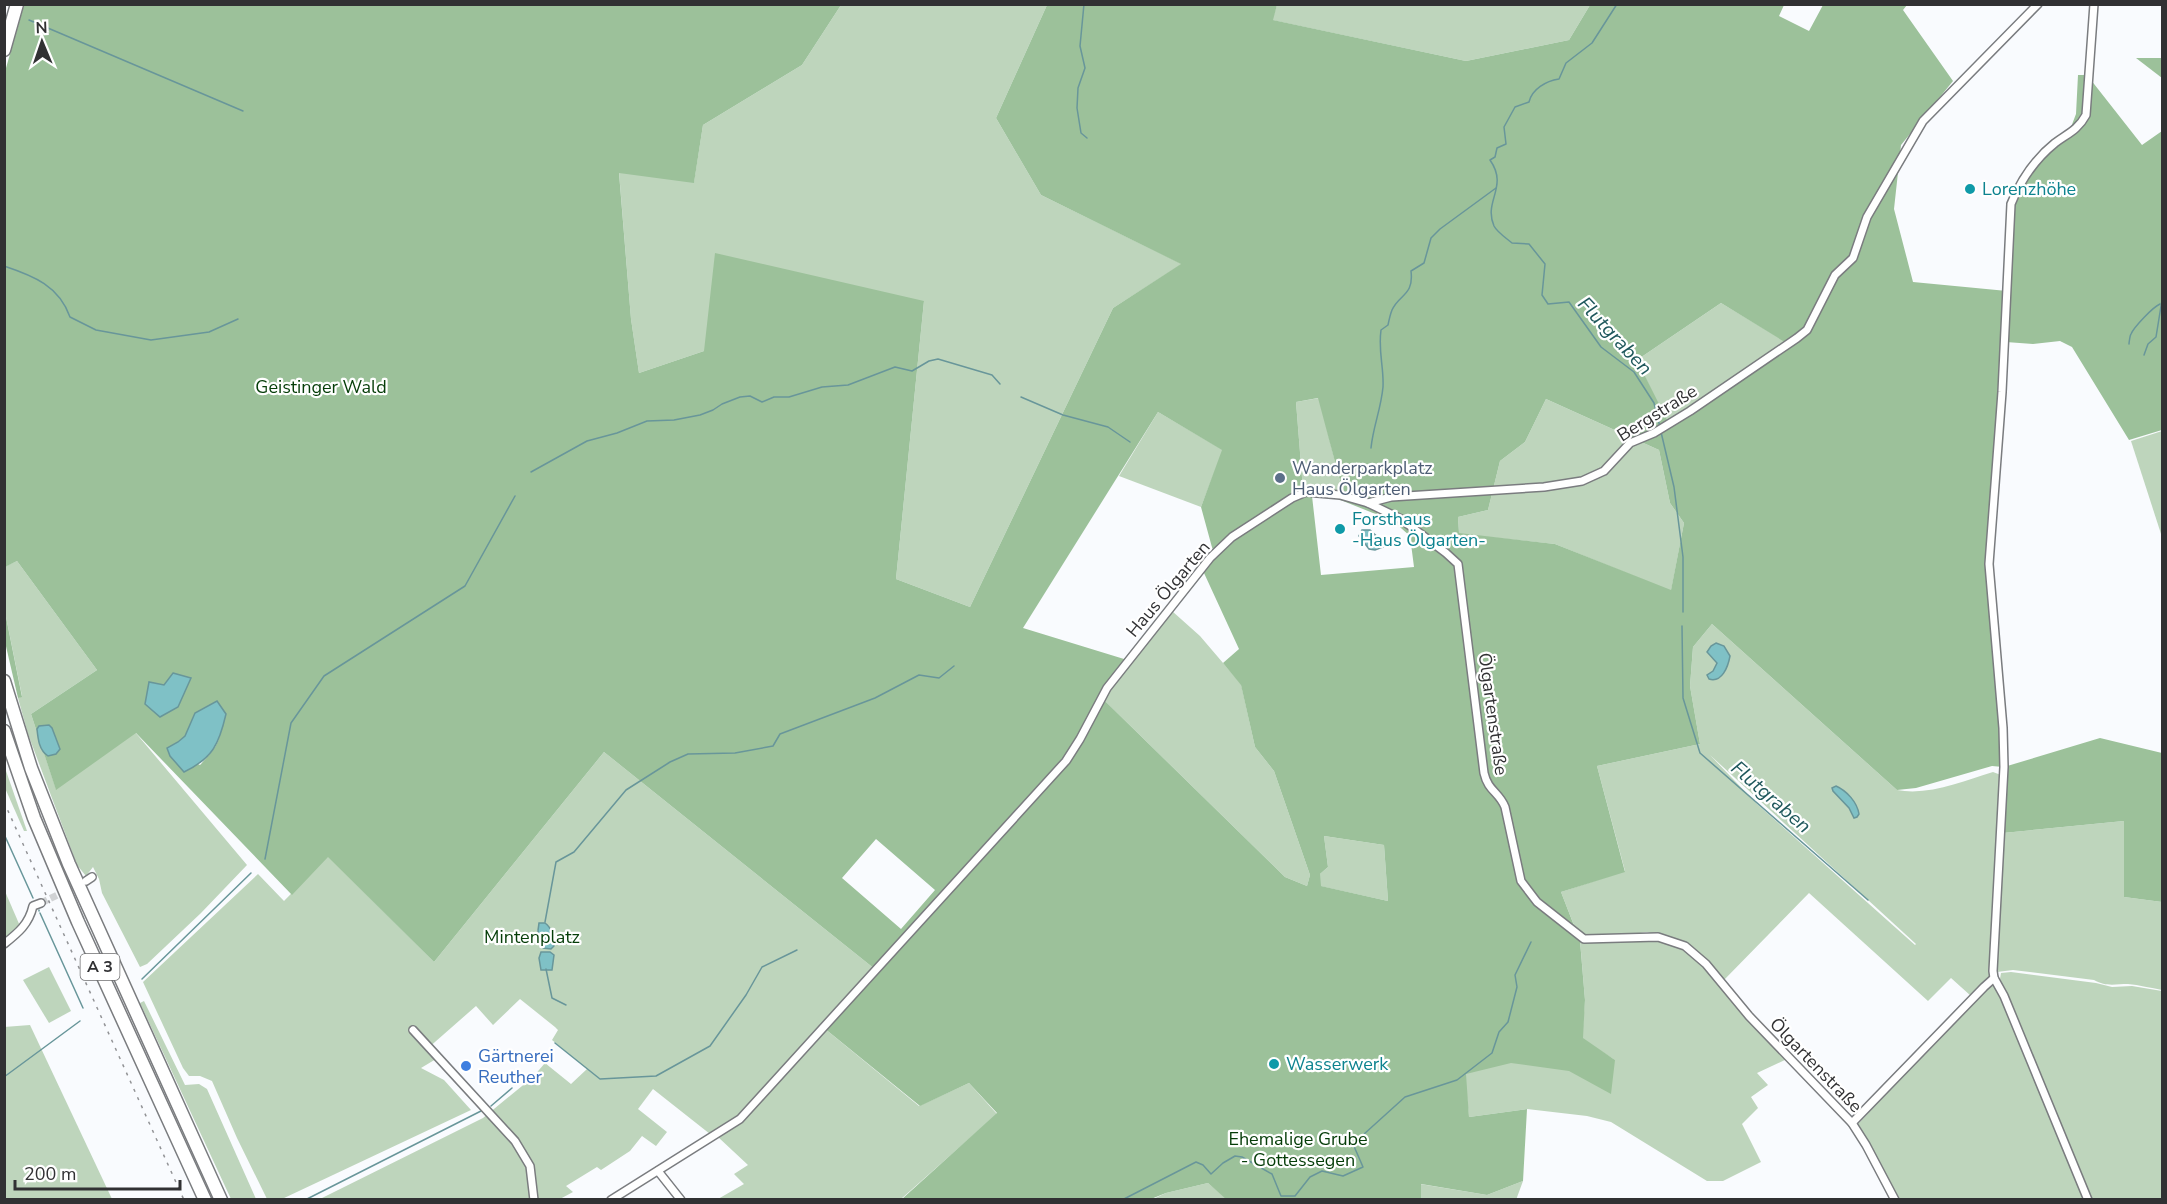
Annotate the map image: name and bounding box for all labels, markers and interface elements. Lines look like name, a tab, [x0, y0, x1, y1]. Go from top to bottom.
north arrow	[12, 12, 72, 72]
text: N	[35, 17, 48, 39]
place label: Lorenzhöhe	[1982, 177, 2076, 201]
marker: Lorenzhöhe	[1963, 182, 1977, 196]
water label: Flutgraben	[1572, 291, 1658, 381]
park label: Geistinger Wald	[255, 375, 387, 399]
street label: Bergstraße	[1612, 379, 1702, 447]
place label: Wanderparkplatz Haus Ölgarten	[1292, 456, 1433, 501]
marker: Wanderparkplatz Haus Ölgarten	[1273, 471, 1287, 485]
place label: Forsthaus -Haus Ölgarten-	[1352, 507, 1486, 552]
marker: Forsthaus -Haus Ölgarten-	[1333, 522, 1347, 536]
street label: Haus Ölgarten	[1121, 536, 1215, 642]
street label: Ölgartenstraße	[1473, 651, 1513, 777]
water label: Flutgraben	[1725, 755, 1817, 839]
park label: Mintenplatz	[484, 925, 580, 949]
road number: A 3	[80, 954, 120, 980]
street label: Ölgartenstraße	[1764, 1012, 1868, 1118]
place label: Gärtnerei Reuther	[478, 1044, 554, 1089]
place label: Wasserwerk	[1286, 1052, 1389, 1076]
marker: Wasserwerk	[1267, 1057, 1281, 1071]
marker: Gärtnerei Reuther	[459, 1059, 473, 1073]
park label: Ehemalige Grube - Gottessegen	[1228, 1127, 1368, 1172]
scale bar	[15, 1153, 180, 1191]
text: 200 m	[24, 1162, 76, 1186]

